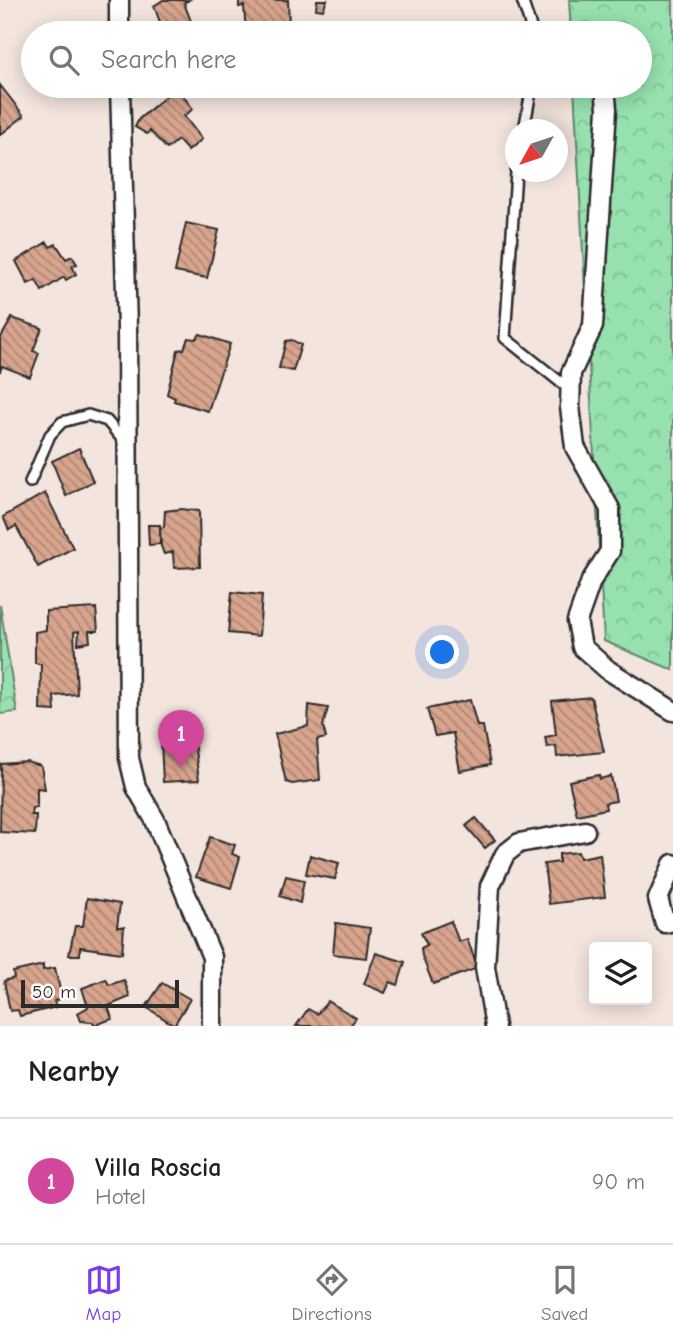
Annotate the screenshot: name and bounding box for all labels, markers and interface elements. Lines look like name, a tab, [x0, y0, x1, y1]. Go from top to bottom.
search box	[21, 21, 652, 98]
icon: search	[45, 41, 83, 79]
text: Search here	[101, 45, 236, 75]
north arrow	[505, 119, 568, 182]
your location	[425, 635, 459, 669]
pin: 1	[158, 710, 204, 768]
map controls	[589, 942, 652, 1005]
button: layers	[589, 942, 652, 1005]
scale bar	[21, 977, 178, 1009]
text: 50 m	[32, 981, 76, 1003]
text: Nearby	[28, 1054, 119, 1089]
text: Villa Roscia	[95, 1153, 221, 1183]
text: 1	[46, 1168, 56, 1195]
text: 90 m	[592, 1168, 645, 1195]
text: Hotel	[95, 1183, 146, 1210]
tab: Map	[85, 1261, 123, 1325]
tab: Directions	[292, 1261, 372, 1325]
tab: Saved	[541, 1261, 588, 1325]

